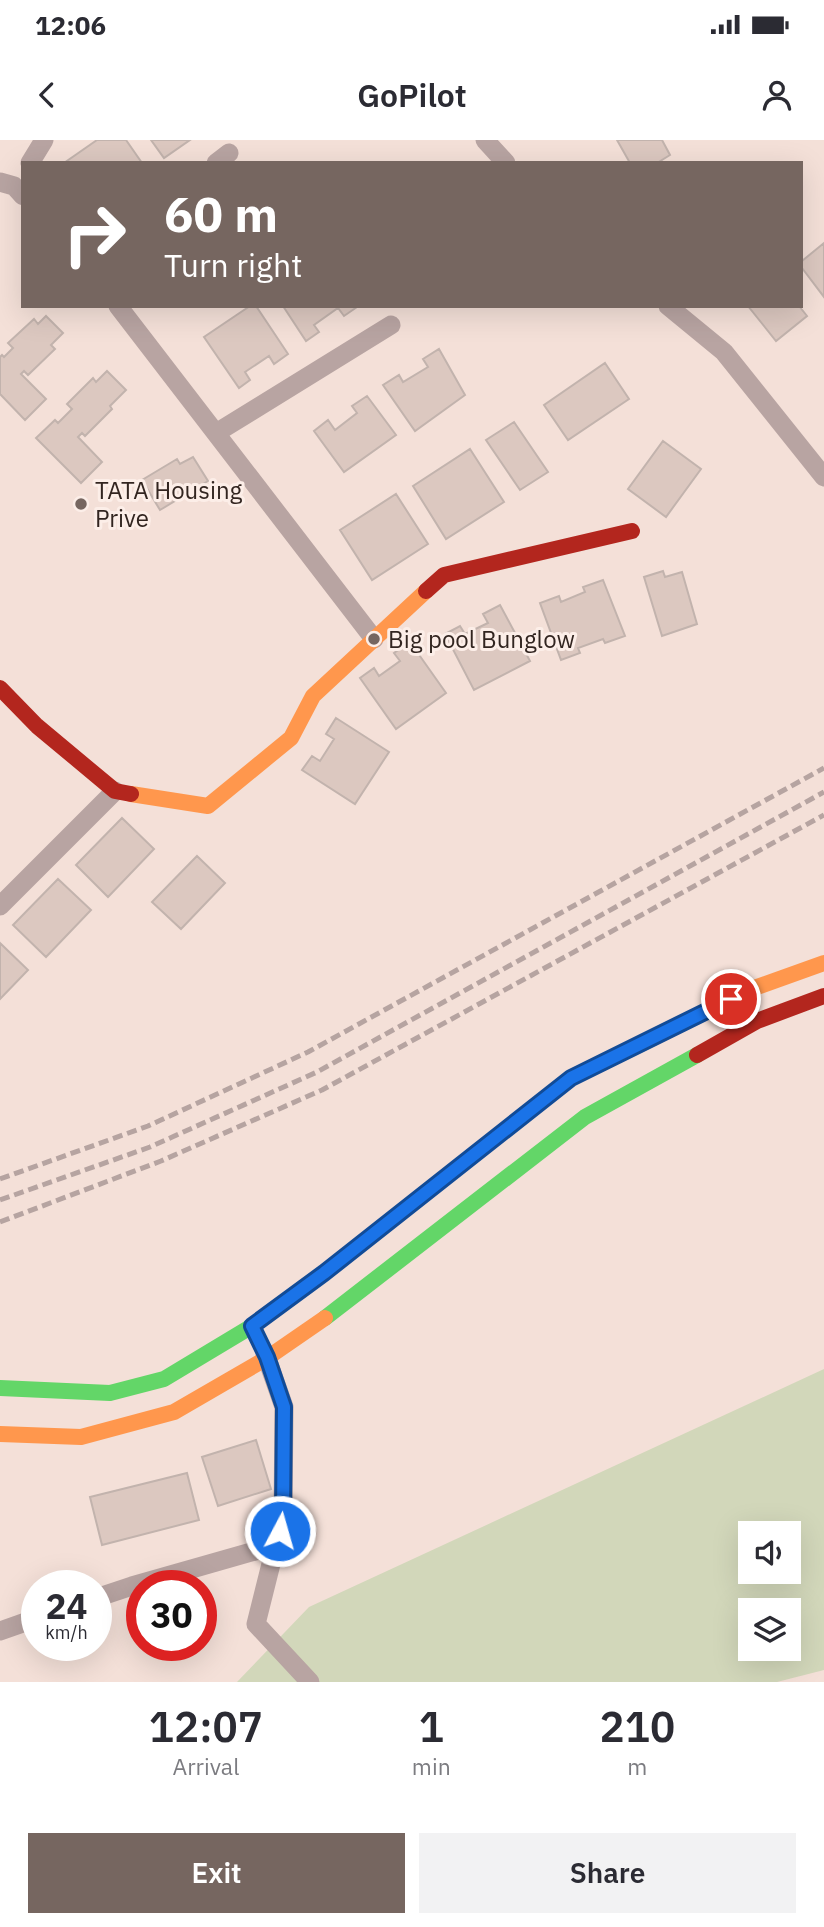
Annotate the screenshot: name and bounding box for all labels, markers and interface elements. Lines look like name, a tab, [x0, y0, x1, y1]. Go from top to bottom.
text: 12:06	[35, 8, 106, 42]
text: GoPilot	[357, 74, 467, 116]
icon: back	[28, 76, 66, 114]
icon: person	[758, 76, 796, 114]
text: 60 m	[164, 182, 278, 245]
icon: right	[49, 189, 140, 280]
text: Turn right	[164, 244, 302, 286]
place label: TATA Housing Prive	[95, 474, 243, 534]
marker: TATA Housing Prive	[73, 496, 89, 512]
place label: Big pool Bunglow	[388, 623, 575, 655]
marker: Big pool Bunglow	[366, 631, 382, 647]
pin	[701, 969, 761, 1029]
icon: arrive	[712, 980, 750, 1018]
position arrow	[243, 1494, 317, 1568]
map controls	[738, 1521, 801, 1661]
button: sound	[738, 1521, 801, 1584]
speed limit sign: 30	[126, 1570, 217, 1661]
text: 24	[45, 1583, 88, 1629]
button: layers	[738, 1598, 801, 1661]
text: km/h	[45, 1621, 88, 1644]
text: 12:07	[149, 1699, 263, 1754]
text: 1	[419, 1699, 444, 1754]
text: 210	[600, 1699, 675, 1754]
text: Arrival	[172, 1751, 239, 1781]
text: min	[412, 1751, 451, 1781]
text: m	[627, 1751, 647, 1781]
button: Exit	[28, 1833, 405, 1913]
button: Share	[419, 1833, 796, 1913]

